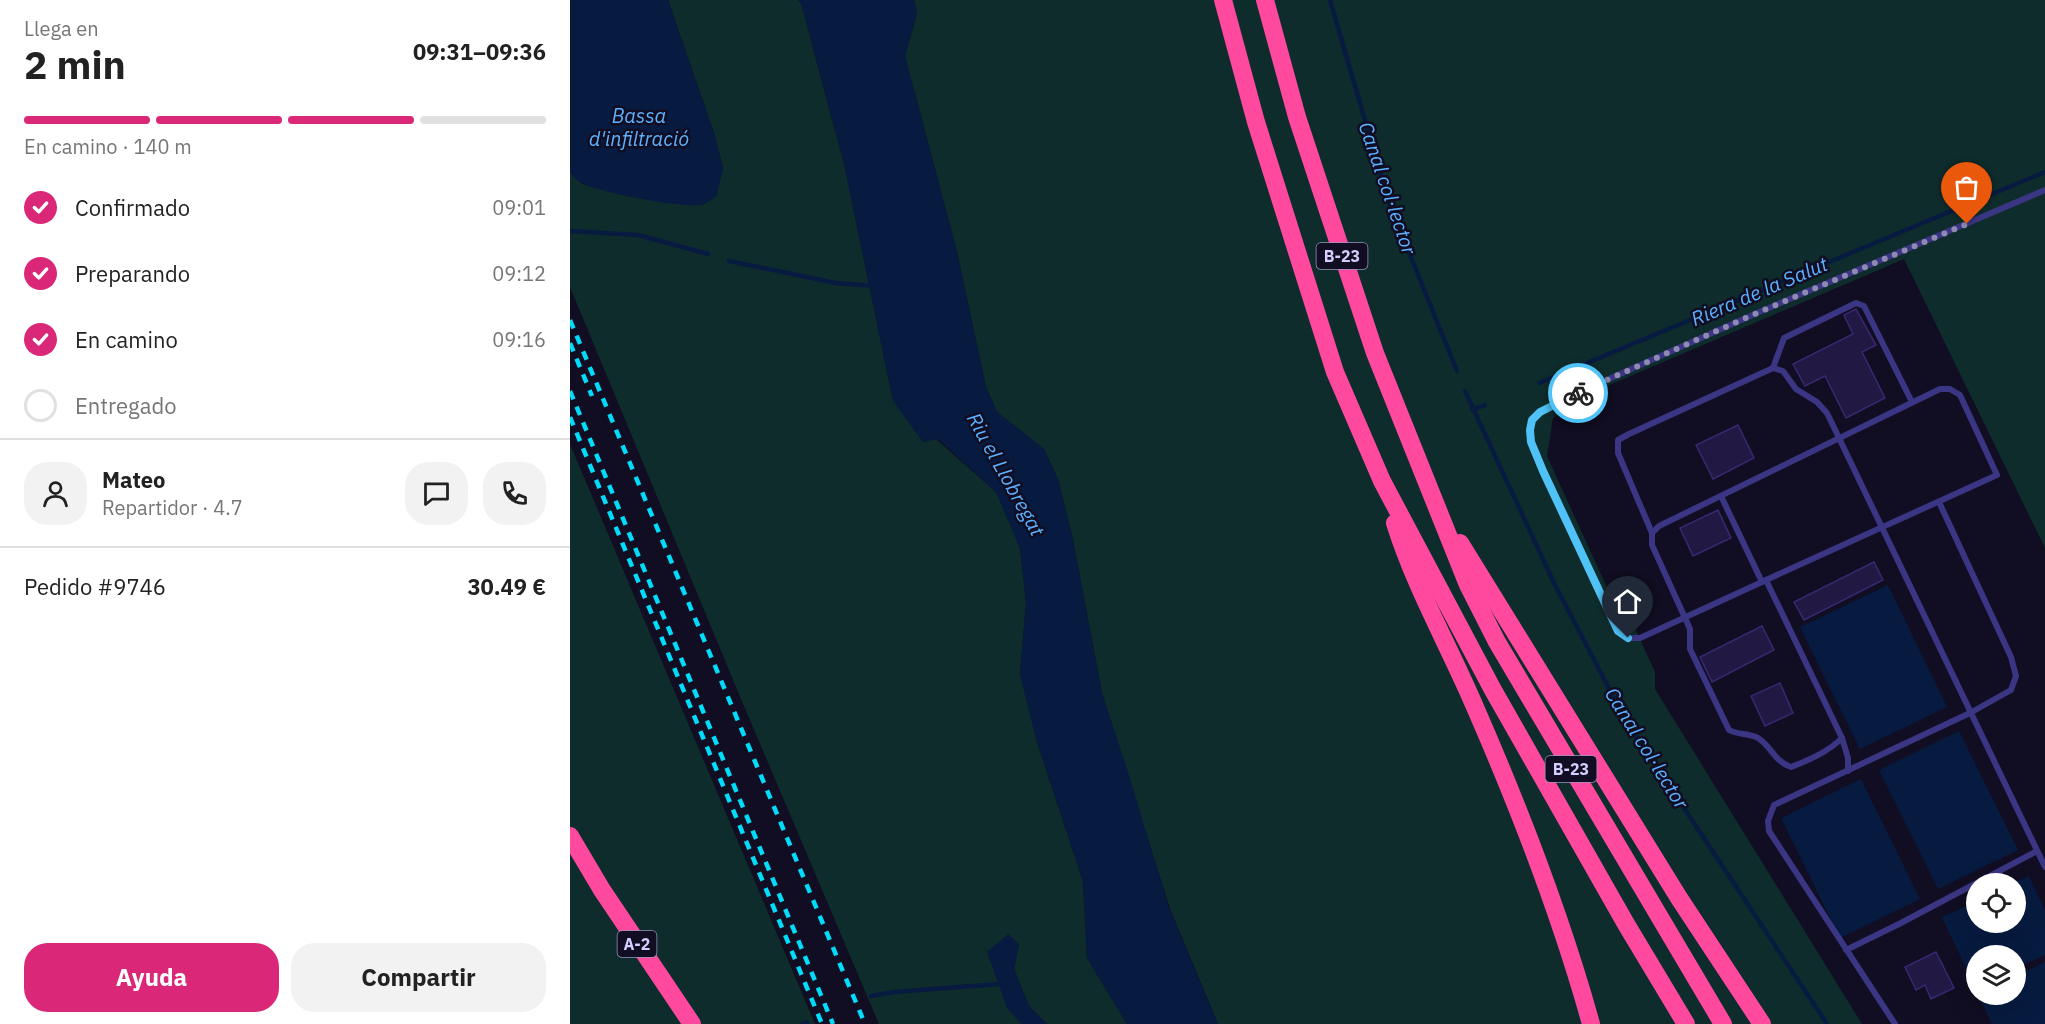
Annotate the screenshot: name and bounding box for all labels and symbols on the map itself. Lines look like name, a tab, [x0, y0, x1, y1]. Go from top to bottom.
water label: Bassa d'infiltració	[589, 102, 689, 152]
water label: Canal col·lector	[1353, 118, 1424, 259]
pin	[1941, 162, 1992, 224]
road number: B-23	[1316, 243, 1368, 269]
water label: Riera de la Salut	[1687, 250, 1832, 332]
courier	[1548, 363, 1608, 423]
water label: Riu el Llobregat	[961, 408, 1051, 541]
pin	[1602, 576, 1653, 638]
water label: Canal col·lector	[1599, 682, 1696, 814]
road number: B-23	[1546, 756, 1596, 782]
road number: A-2	[618, 931, 656, 957]

